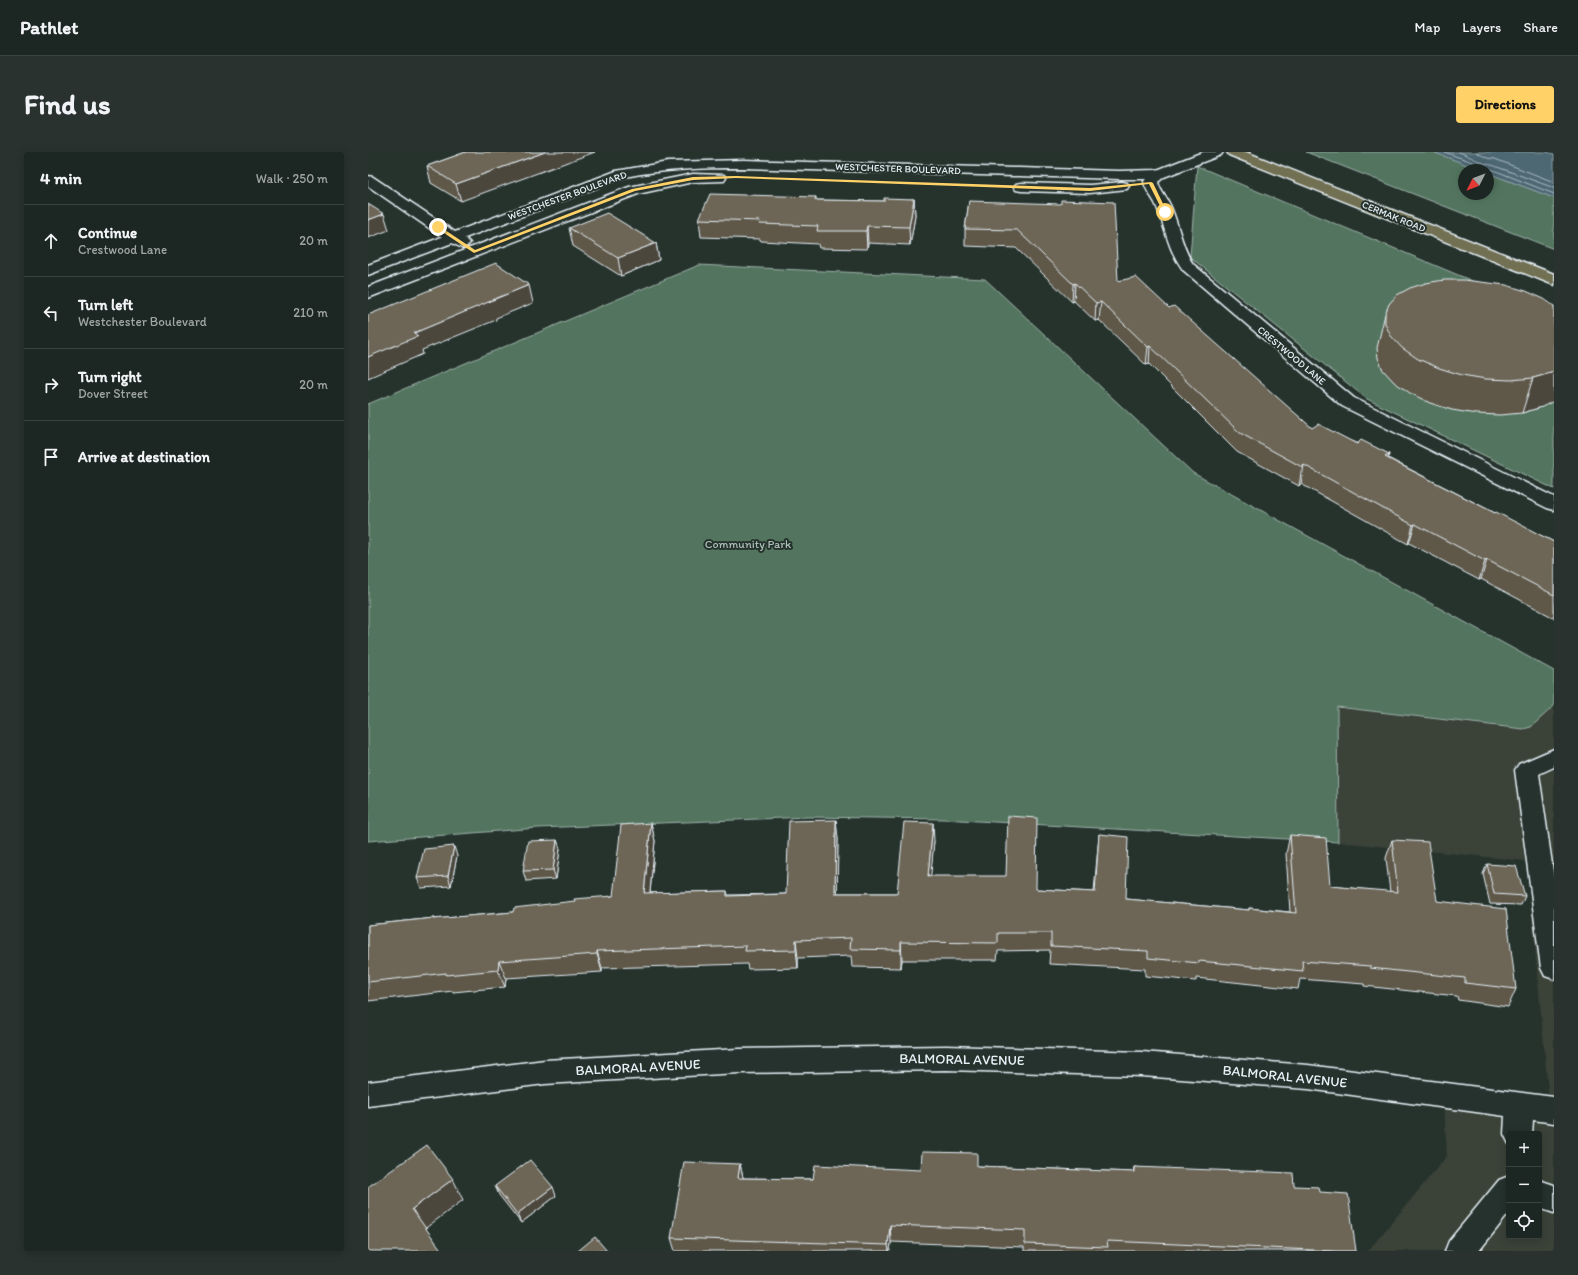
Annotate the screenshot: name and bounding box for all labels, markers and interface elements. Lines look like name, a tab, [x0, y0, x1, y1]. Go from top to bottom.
text: Pathlet	[20, 16, 78, 39]
text: Map	[1415, 19, 1440, 36]
text: Layers	[1462, 19, 1501, 36]
text: Share	[1523, 19, 1558, 36]
button: Directions	[1456, 86, 1554, 123]
text: Find us	[24, 87, 111, 121]
street label: WESTCHESTER BOULEVARD	[835, 160, 961, 177]
north arrow	[1458, 164, 1494, 200]
text: 4 min	[40, 168, 82, 188]
street label: WESTCHESTER BOULEVARD	[506, 168, 629, 223]
text: Walk · 250 m	[256, 171, 328, 186]
street label: CERMAK ROAD	[1360, 198, 1428, 235]
route start	[1156, 203, 1174, 221]
route end	[429, 218, 447, 236]
text: Continue	[78, 224, 137, 242]
icon: ahead	[40, 230, 62, 252]
text: 20 m	[299, 233, 328, 248]
text: Crestwood Lane	[78, 242, 167, 257]
text: Turn left	[78, 296, 133, 314]
icon: left	[40, 302, 62, 324]
text: 210 m	[293, 305, 328, 320]
text: Westchester Boulevard	[78, 314, 207, 329]
street label: CRESTWOOD LANE	[1255, 323, 1329, 388]
text: Turn right	[78, 368, 142, 386]
icon: right	[40, 374, 62, 396]
text: 20 m	[299, 377, 328, 392]
text: Dover Street	[78, 386, 148, 401]
icon: arrive	[40, 446, 62, 468]
text: Arrive at destination	[78, 448, 210, 466]
park label: Community Park	[705, 537, 792, 551]
street label: BALMORAL AVENUE	[899, 1050, 1025, 1069]
street label: BALMORAL AVENUE	[575, 1056, 701, 1079]
street label: BALMORAL AVENUE	[1222, 1062, 1348, 1092]
map controls	[1506, 1131, 1542, 1239]
button: +	[1506, 1131, 1542, 1167]
button: −	[1506, 1167, 1542, 1203]
button: locate	[1506, 1203, 1542, 1239]

